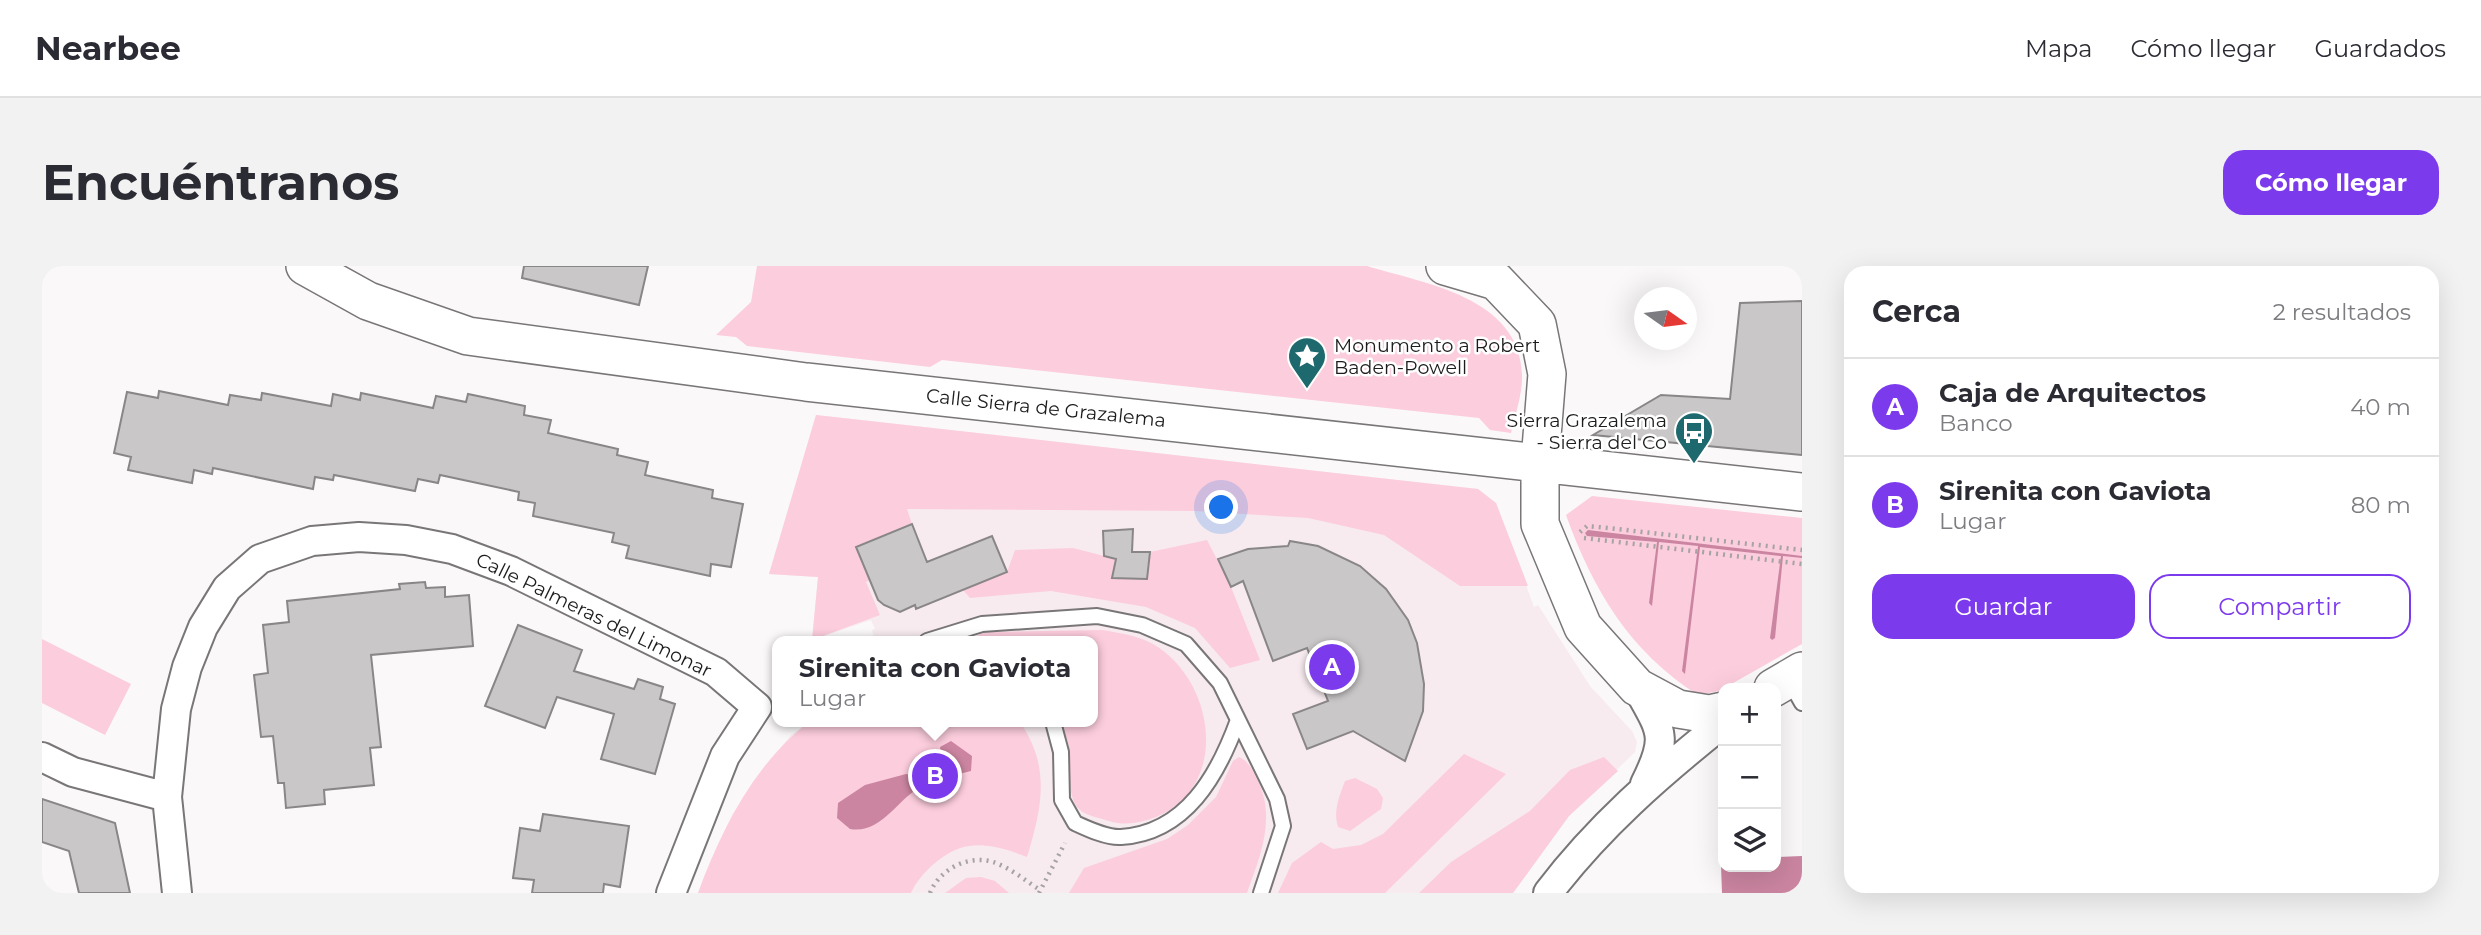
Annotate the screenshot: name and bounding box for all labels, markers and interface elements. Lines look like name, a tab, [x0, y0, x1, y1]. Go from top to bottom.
text: Nearbee	[35, 28, 181, 68]
text: Mapa	[2025, 34, 2092, 63]
text: Cómo llegar	[2130, 34, 2276, 63]
text: Guardados	[2314, 34, 2446, 63]
button: Cómo llegar	[2223, 150, 2439, 215]
text: Encuéntranos	[42, 153, 399, 212]
north arrow	[1634, 287, 1697, 350]
text: Cerca	[1872, 293, 1961, 330]
text: 2 resultados	[2273, 298, 2411, 326]
place label: Monumento a Robert Baden-Powell	[1334, 334, 1540, 379]
place icon: Monumento a Robert Baden-Powell	[1286, 335, 1328, 390]
text: Caja de Arquitectos	[1939, 377, 2206, 409]
street label: Calle Sierra de Grazalema	[925, 384, 1167, 432]
text: A	[1886, 393, 1904, 421]
text: 40 m	[2350, 393, 2411, 421]
place label: Sierra Grazalema - Sierra del Co	[1507, 409, 1667, 454]
text: Banco	[1939, 409, 2013, 437]
bus stop icon: Sierra Grazalema - Sierra del Co	[1673, 410, 1715, 465]
text: Sirenita con Gaviota	[1939, 475, 2212, 507]
your location	[1204, 490, 1238, 524]
text: B	[1886, 491, 1904, 519]
text: 80 m	[2351, 491, 2411, 519]
text: Lugar	[1939, 507, 2006, 535]
street label: Calle Palmeras del Limonar	[472, 548, 716, 682]
button: Guardar	[1872, 574, 2135, 639]
button: Compartir	[2149, 574, 2411, 639]
popup	[772, 636, 1098, 727]
pin: A	[1309, 641, 1355, 693]
text: Sirenita con Gaviota	[799, 652, 1071, 684]
map controls	[1718, 683, 1781, 872]
button: +	[1718, 683, 1781, 746]
text: Lugar	[799, 684, 866, 712]
button: −	[1718, 746, 1781, 809]
pin: B	[912, 750, 958, 802]
button: layers	[1718, 809, 1781, 872]

